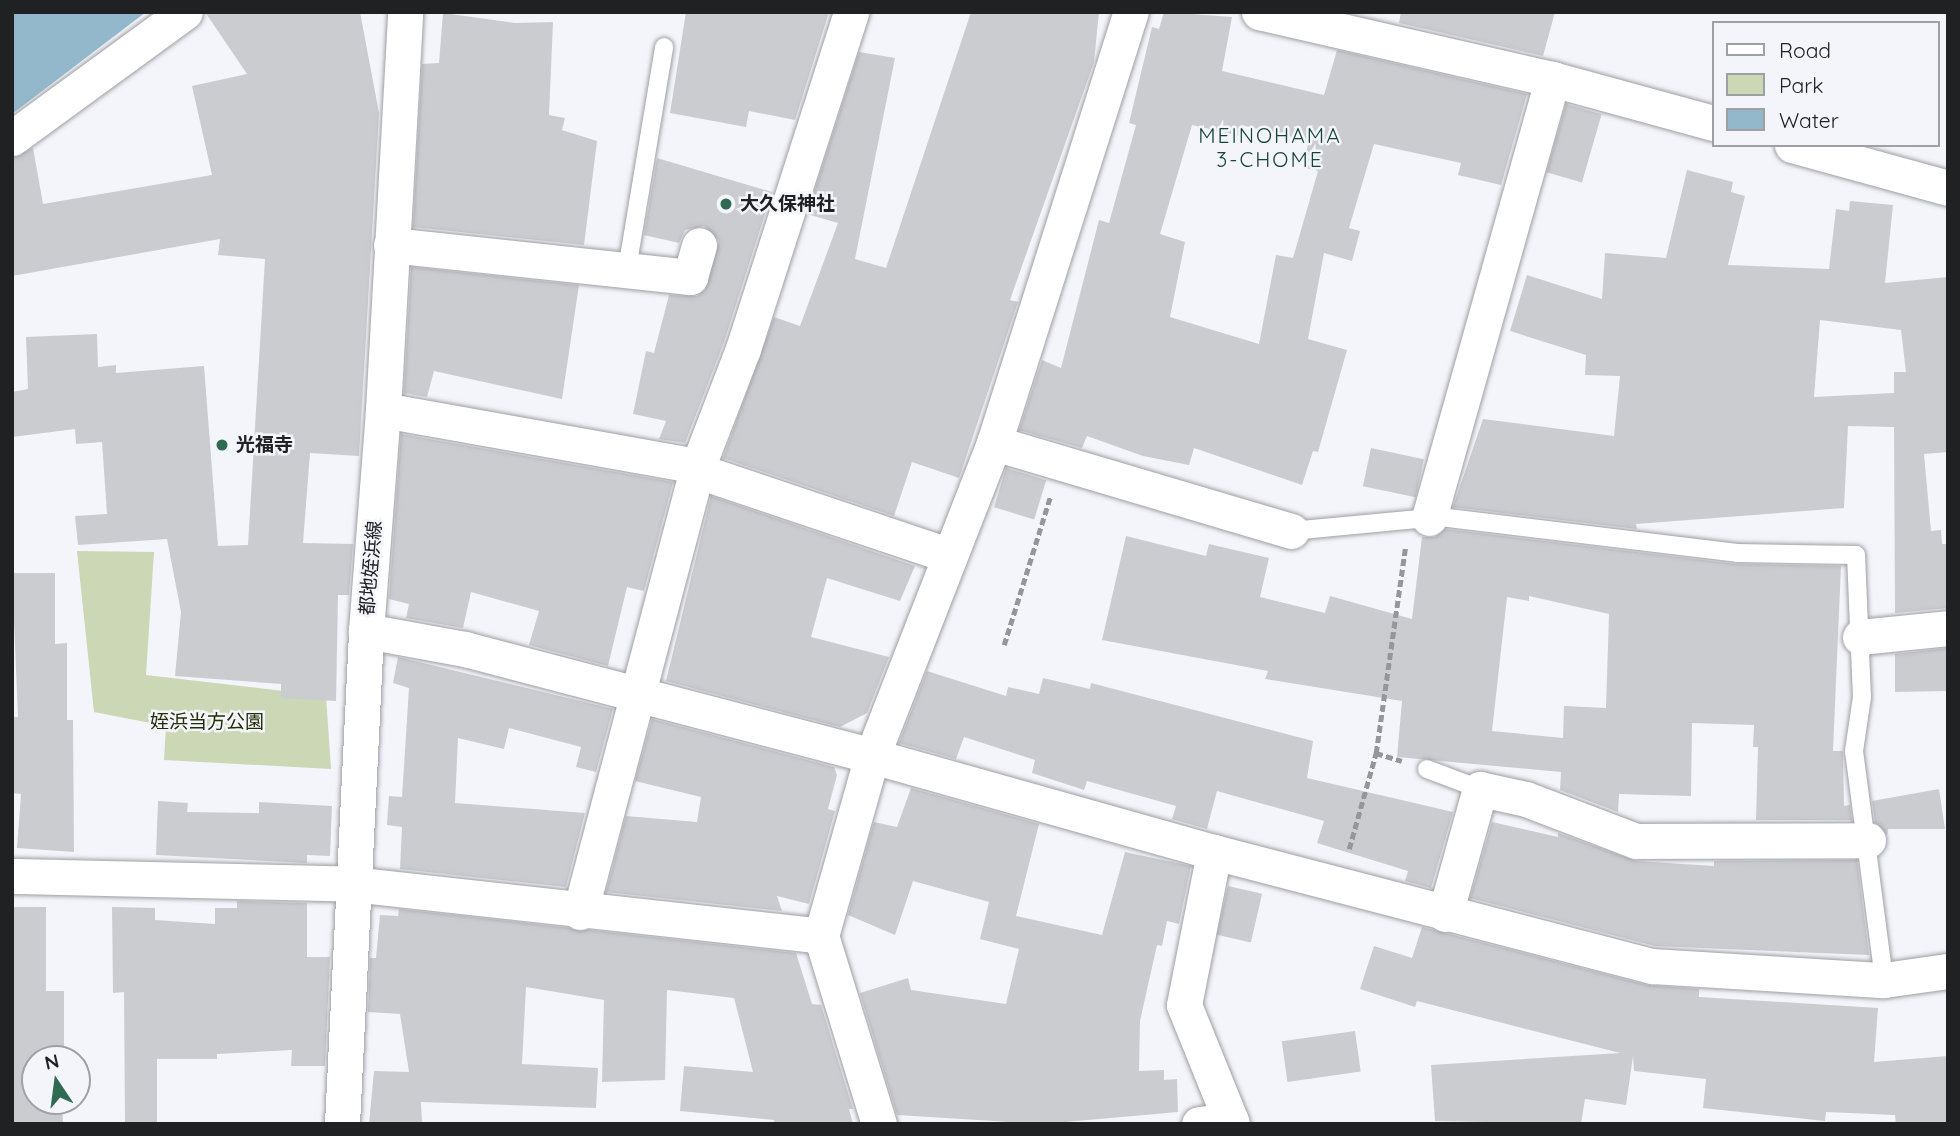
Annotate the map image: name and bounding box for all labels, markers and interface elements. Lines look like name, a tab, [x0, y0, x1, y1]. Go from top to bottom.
legend	[1712, 21, 1939, 147]
text: Road	[1779, 37, 1831, 63]
text: Park	[1779, 72, 1823, 98]
text: Water	[1779, 107, 1839, 133]
district label: MEINOHAMA 3-CHOME	[1199, 122, 1341, 172]
place label: 大久保神社	[740, 193, 835, 215]
marker: 大久保神社	[718, 196, 734, 212]
place label: 光福寺	[236, 434, 293, 456]
marker: 光福寺	[214, 437, 230, 453]
street label: 都地姪浜線	[356, 520, 386, 616]
park label: 姪浜当方公園	[150, 711, 264, 733]
north arrow	[21, 1045, 91, 1115]
text: N	[42, 1048, 61, 1075]

